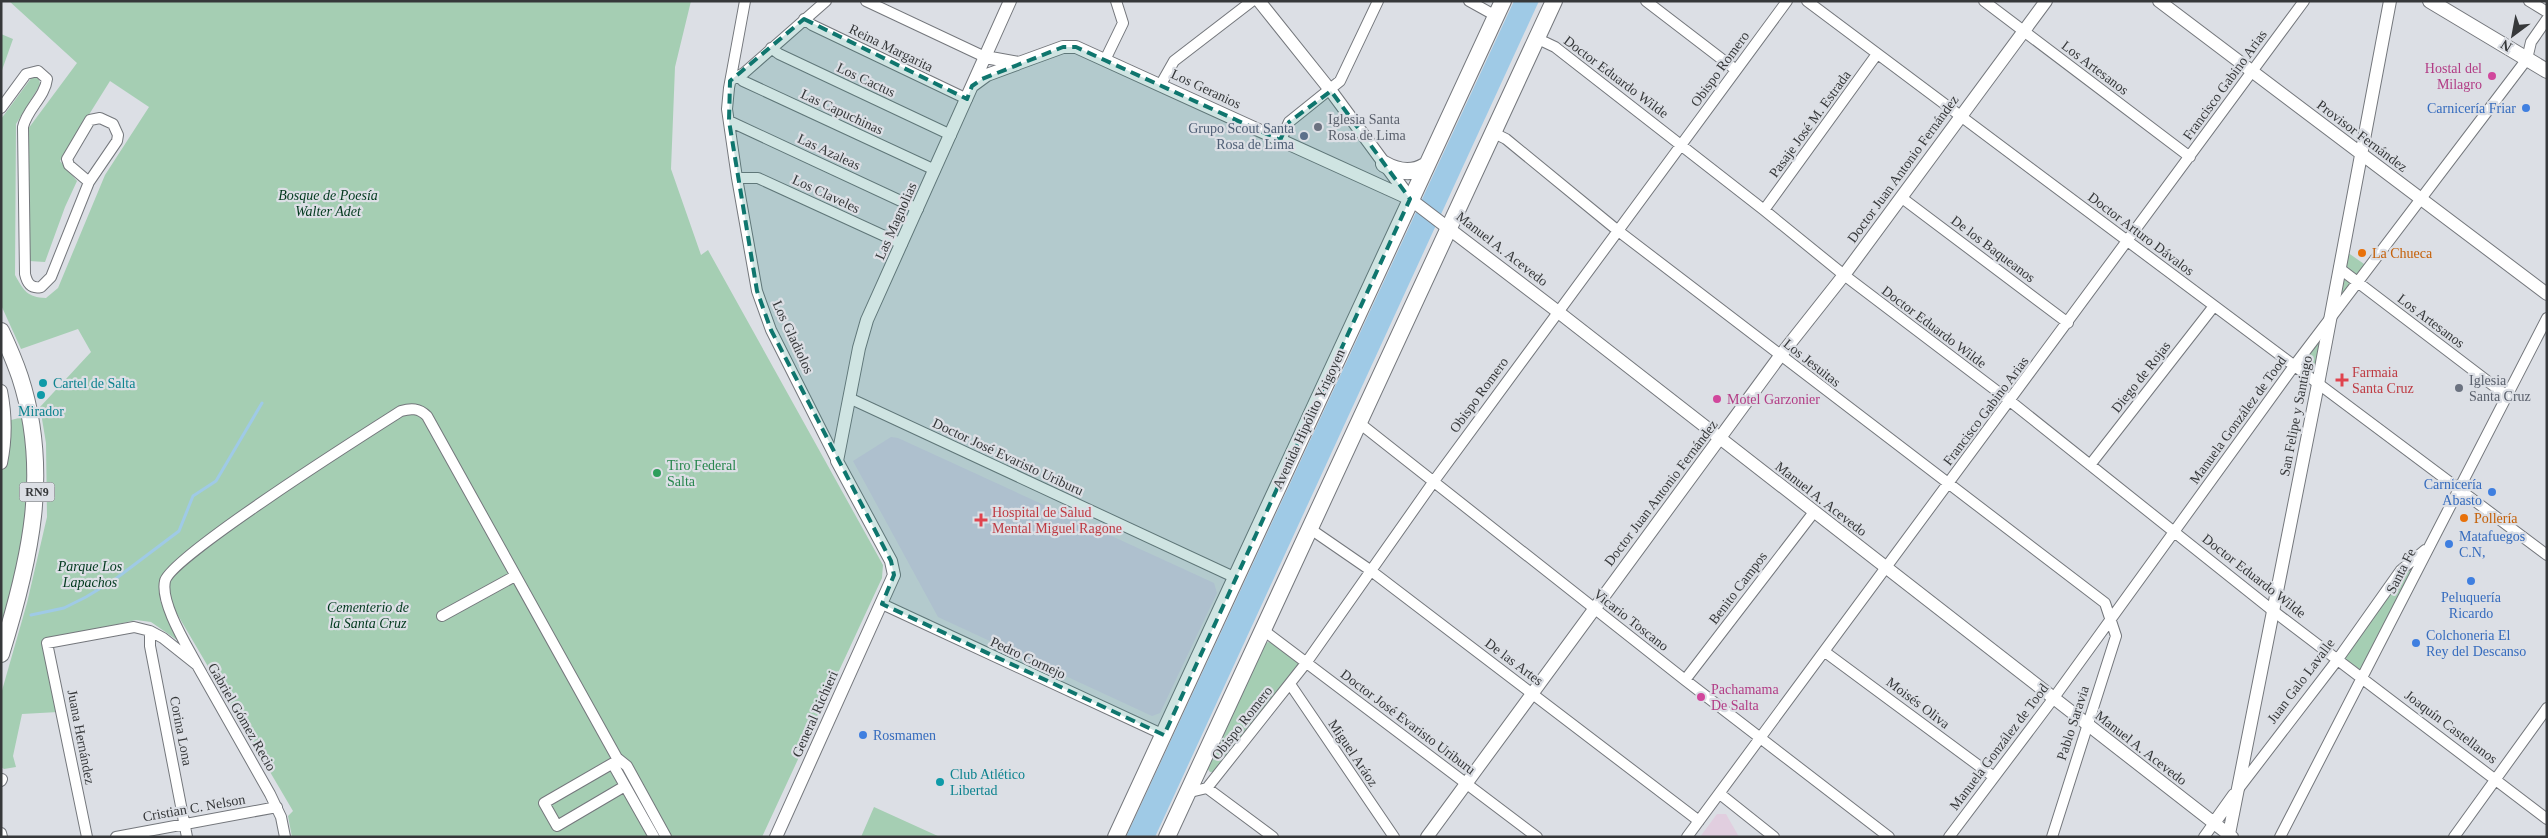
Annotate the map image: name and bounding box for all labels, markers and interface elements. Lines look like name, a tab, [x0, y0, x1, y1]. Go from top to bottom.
north arrow	[2488, 10, 2538, 60]
street label: Reina Margarita	[847, 21, 936, 75]
street label: Francisco Gabino Arias	[2180, 27, 2270, 143]
street label: Obispo Romero	[1688, 29, 1752, 109]
street label: Doctor Eduardo Wilde	[1561, 33, 1671, 121]
text: N	[2498, 37, 2515, 55]
street label: Los Artesanos	[2059, 38, 2131, 98]
street label: Los Cactus	[834, 60, 898, 100]
place label: Hostal del Milagro	[2425, 61, 2482, 92]
street label: Los Geranios	[1169, 66, 1243, 112]
street label: Pasaje José M. Estrada	[1766, 67, 1854, 180]
marker: Hostal del Milagro	[2486, 70, 2498, 82]
street label: Las Capuchinas	[798, 86, 886, 138]
street label: Doctor Juan Antonio Fernández	[1844, 92, 1962, 246]
street label: Provisor Fernández	[2314, 97, 2410, 175]
place label: Carnicería Friar	[2427, 101, 2516, 116]
marker: Carnicería Friar	[2520, 102, 2532, 114]
place label: Iglesia Santa Rosa de Lima	[1328, 112, 1407, 143]
place label: Grupo Scout Santa Rosa de Lima	[1188, 121, 1295, 152]
marker: Iglesia Santa Rosa de Lima	[1312, 121, 1324, 133]
marker: Grupo Scout Santa Rosa de Lima	[1298, 130, 1310, 142]
street label: Las Azaleas	[795, 131, 863, 173]
street label: Los Claveles	[790, 172, 862, 216]
street label: Las Magnolias	[872, 180, 920, 262]
park label: Bosque de Poesía Walter Adet	[278, 188, 378, 219]
street label: Doctor Arturo Dávalos	[2085, 189, 2197, 279]
street label: Manuel A. Acevedo	[1453, 209, 1551, 289]
street label: De los Baqueanos	[1948, 213, 2038, 285]
place label: La Chueca	[2372, 246, 2433, 261]
marker: La Chueca	[2356, 247, 2368, 259]
street label: Doctor Eduardo Wilde	[1879, 283, 1989, 371]
street label: Los Artesanos	[2395, 291, 2467, 351]
street label: Los Gladiolos	[770, 298, 816, 376]
street label: Los Jesuitas	[1781, 336, 1843, 390]
street label: Diego de Rojas	[2109, 338, 2173, 416]
street label: Avenida Hipólito Yrigoyen	[1270, 347, 1348, 491]
street label: Manuela González de Tood	[2187, 353, 2289, 487]
street label: Francisco Gabino Arias	[1940, 354, 2032, 468]
street label: San Felipe y Santiago	[2277, 354, 2315, 478]
street label: Obispo Romero	[1447, 355, 1511, 435]
place label: Farmaia Santa Cruz	[2352, 365, 2414, 396]
place label: Iglesia Santa Cruz	[2469, 373, 2531, 404]
marker: Farmaia Santa Cruz	[2336, 374, 2348, 386]
place label: Cartel de Salta	[53, 376, 136, 391]
marker: Cartel de Salta	[37, 377, 49, 389]
marker: Iglesia Santa Cruz	[2453, 382, 2465, 394]
marker: Mirador	[35, 389, 47, 401]
place label: Motel Garzonier	[1727, 392, 1820, 407]
marker: Motel Garzonier	[1711, 393, 1723, 405]
place label: Mirador	[18, 404, 64, 419]
street label: Doctor José Evaristo Uriburu	[930, 415, 1086, 499]
street label: Doctor Juan Antonio Fernández	[1601, 417, 1721, 569]
place label: Tiro Federal Salta	[667, 458, 736, 489]
street label: Manuel A. Acevedo	[1772, 459, 1870, 539]
marker: Tiro Federal Salta	[651, 467, 663, 479]
place label: Carnicería Abasto	[2424, 477, 2483, 508]
road number: RN9	[20, 482, 54, 502]
marker: Carnicería Abasto	[2486, 486, 2498, 498]
place label: Hospital de Salud Mental Miguel Ragone	[992, 505, 1122, 536]
place label: Pollería	[2474, 511, 2518, 526]
marker: Pollería	[2458, 512, 2470, 524]
marker: Hospital de Salud Mental Miguel Ragone	[974, 513, 988, 527]
place label: Matafuegos C.N,	[2459, 529, 2525, 560]
street label: Doctor Eduardo Wilde	[2199, 531, 2309, 621]
marker: Matafuegos C.N,	[2443, 538, 2455, 550]
street label: Santa Fe	[2383, 546, 2419, 596]
street label: Benito Campos	[1706, 549, 1770, 627]
park label: Parque Los Lapachos	[57, 559, 123, 590]
marker: Peluquería Ricardo	[2465, 575, 2477, 587]
street label: Vicario Toscano	[1591, 586, 1671, 654]
place label: Peluquería Ricardo	[2441, 590, 2502, 621]
park label: Cementerio de la Santa Cruz	[327, 600, 409, 631]
place label: Colchoneria El Rey del Descanso	[2426, 628, 2526, 659]
street label: Pedro Cornejo	[988, 634, 1068, 682]
street label: De las Artes	[1482, 635, 1546, 689]
street label: Juan Galo Lavalle	[2264, 636, 2338, 726]
marker: Colchoneria El Rey del Descanso	[2410, 637, 2422, 649]
street label: Gabriel Gómez Recio	[205, 660, 279, 774]
street label: Doctor José Evaristo Uriburu	[1338, 667, 1478, 777]
street label: General Richieri	[789, 668, 841, 759]
street label: Moisés Oliva	[1884, 674, 1953, 732]
street label: Manuela González de Tood	[1947, 681, 2051, 813]
place label: Pachamama De Salta	[1711, 682, 1779, 713]
street label: Obispo Romero	[1209, 683, 1275, 763]
street label: Pablo Saravia	[2054, 683, 2092, 762]
street label: Joaquín Castellanos	[2402, 687, 2500, 767]
street label: Juana Hernández	[64, 688, 98, 786]
marker: Pachamama De Salta	[1695, 691, 1707, 703]
street label: Corina Lona	[167, 695, 195, 768]
street label: Manuel A. Acevedo	[2092, 708, 2190, 788]
street label: Miguel Aráoz	[1325, 717, 1381, 789]
place label: Rosmamen	[873, 728, 936, 743]
marker: Rosmamen	[857, 729, 869, 741]
place label: Club Atlético Libertad	[950, 767, 1025, 798]
marker: Club Atlético Libertad	[934, 776, 946, 788]
street label: Cristian C. Nelson	[142, 792, 246, 824]

